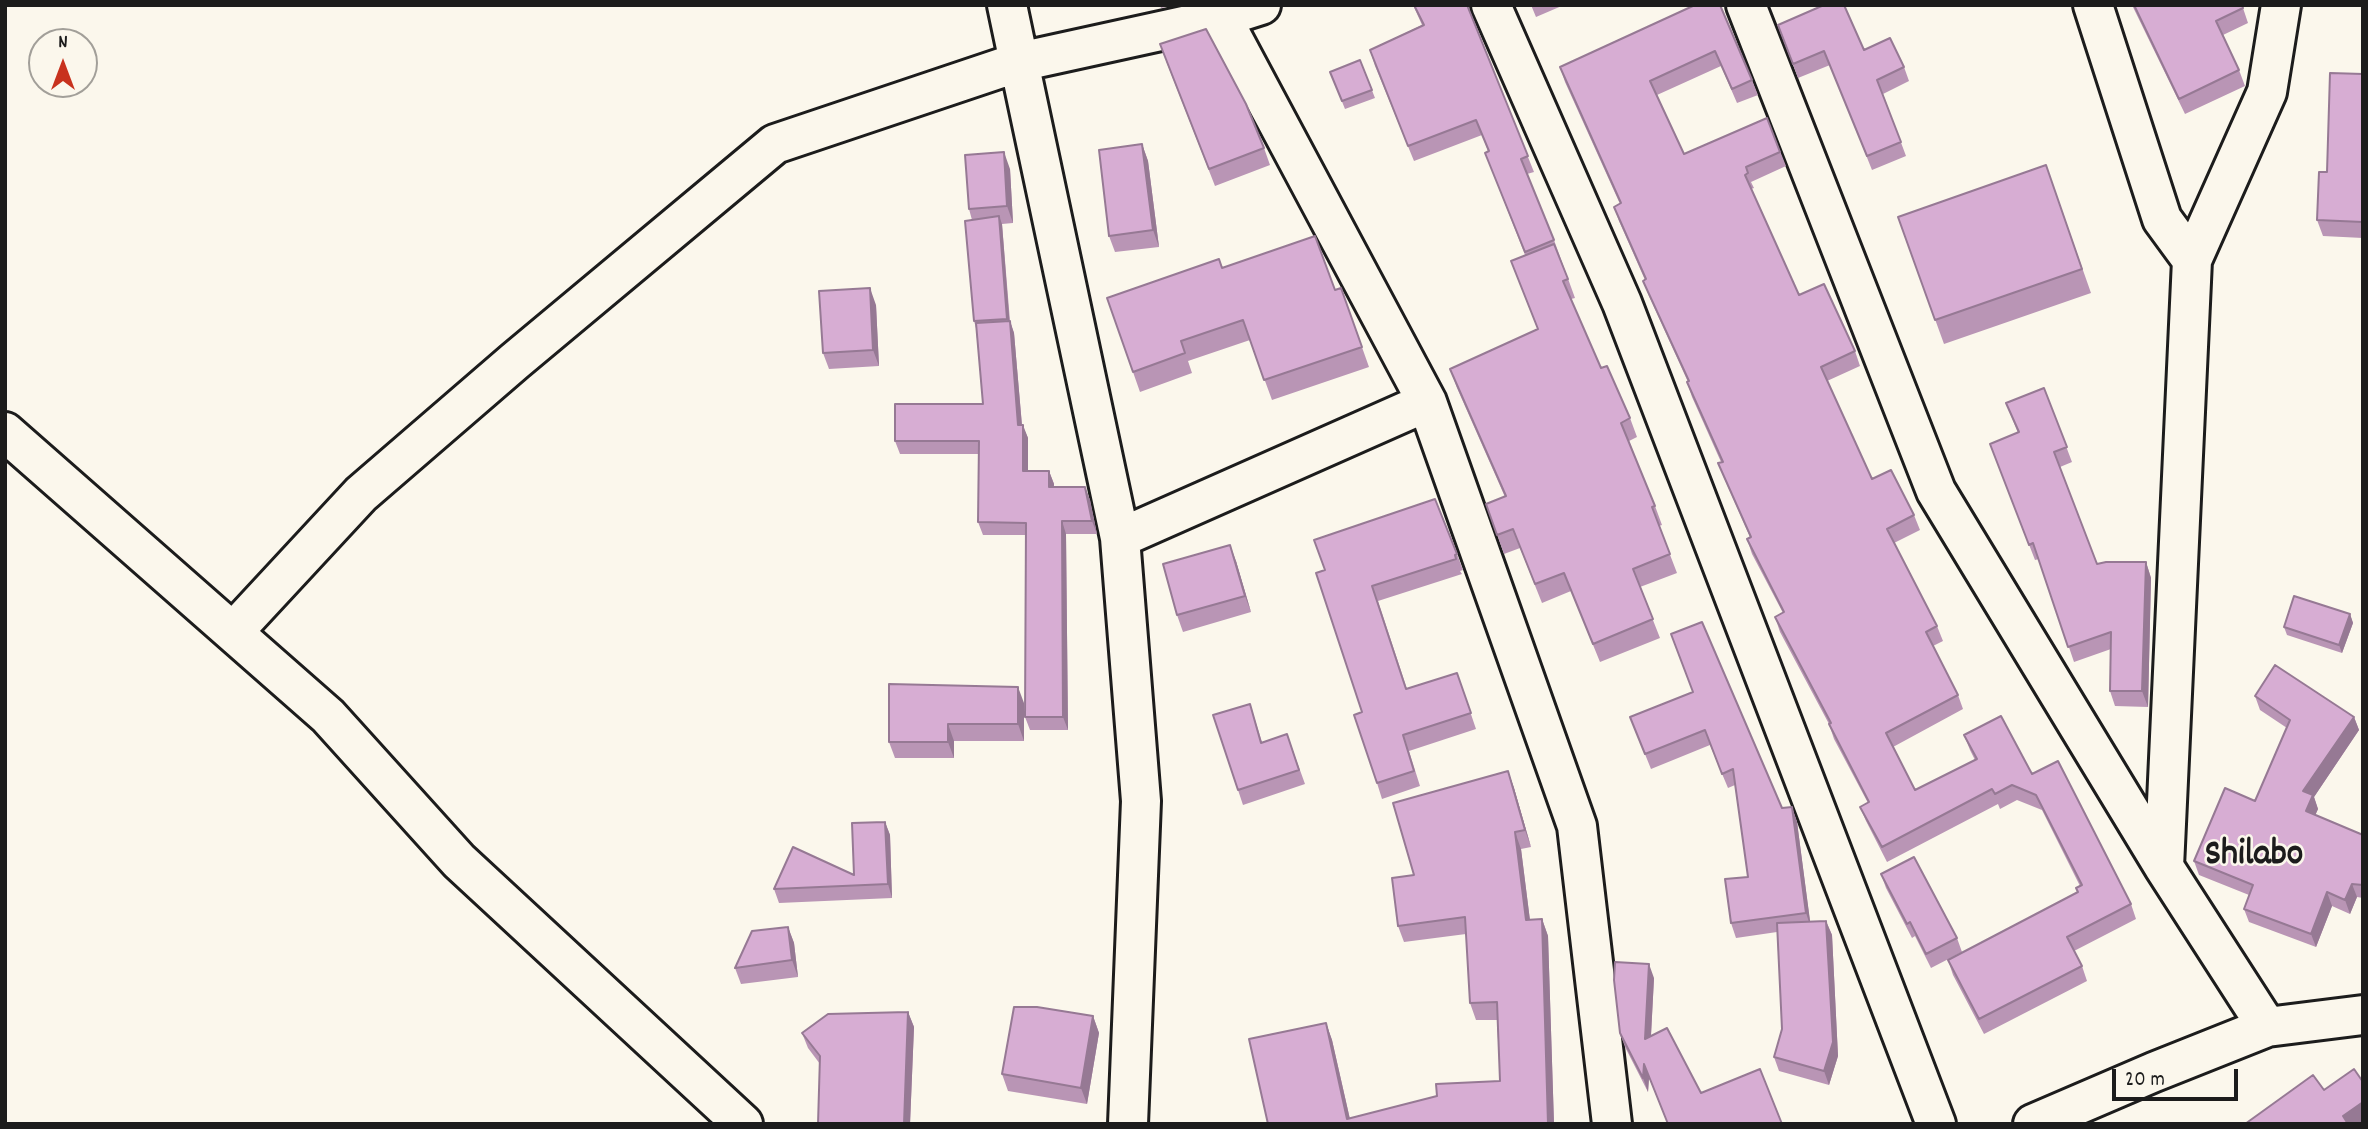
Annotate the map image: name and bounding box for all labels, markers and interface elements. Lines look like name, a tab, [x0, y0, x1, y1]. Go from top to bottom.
north arrow	[28, 28, 98, 98]
text: N	[58, 30, 68, 57]
district label: Shilabo	[2205, 836, 2303, 880]
scale bar	[2116, 1056, 2242, 1100]
text: 20 m	[2125, 1066, 2165, 1096]

